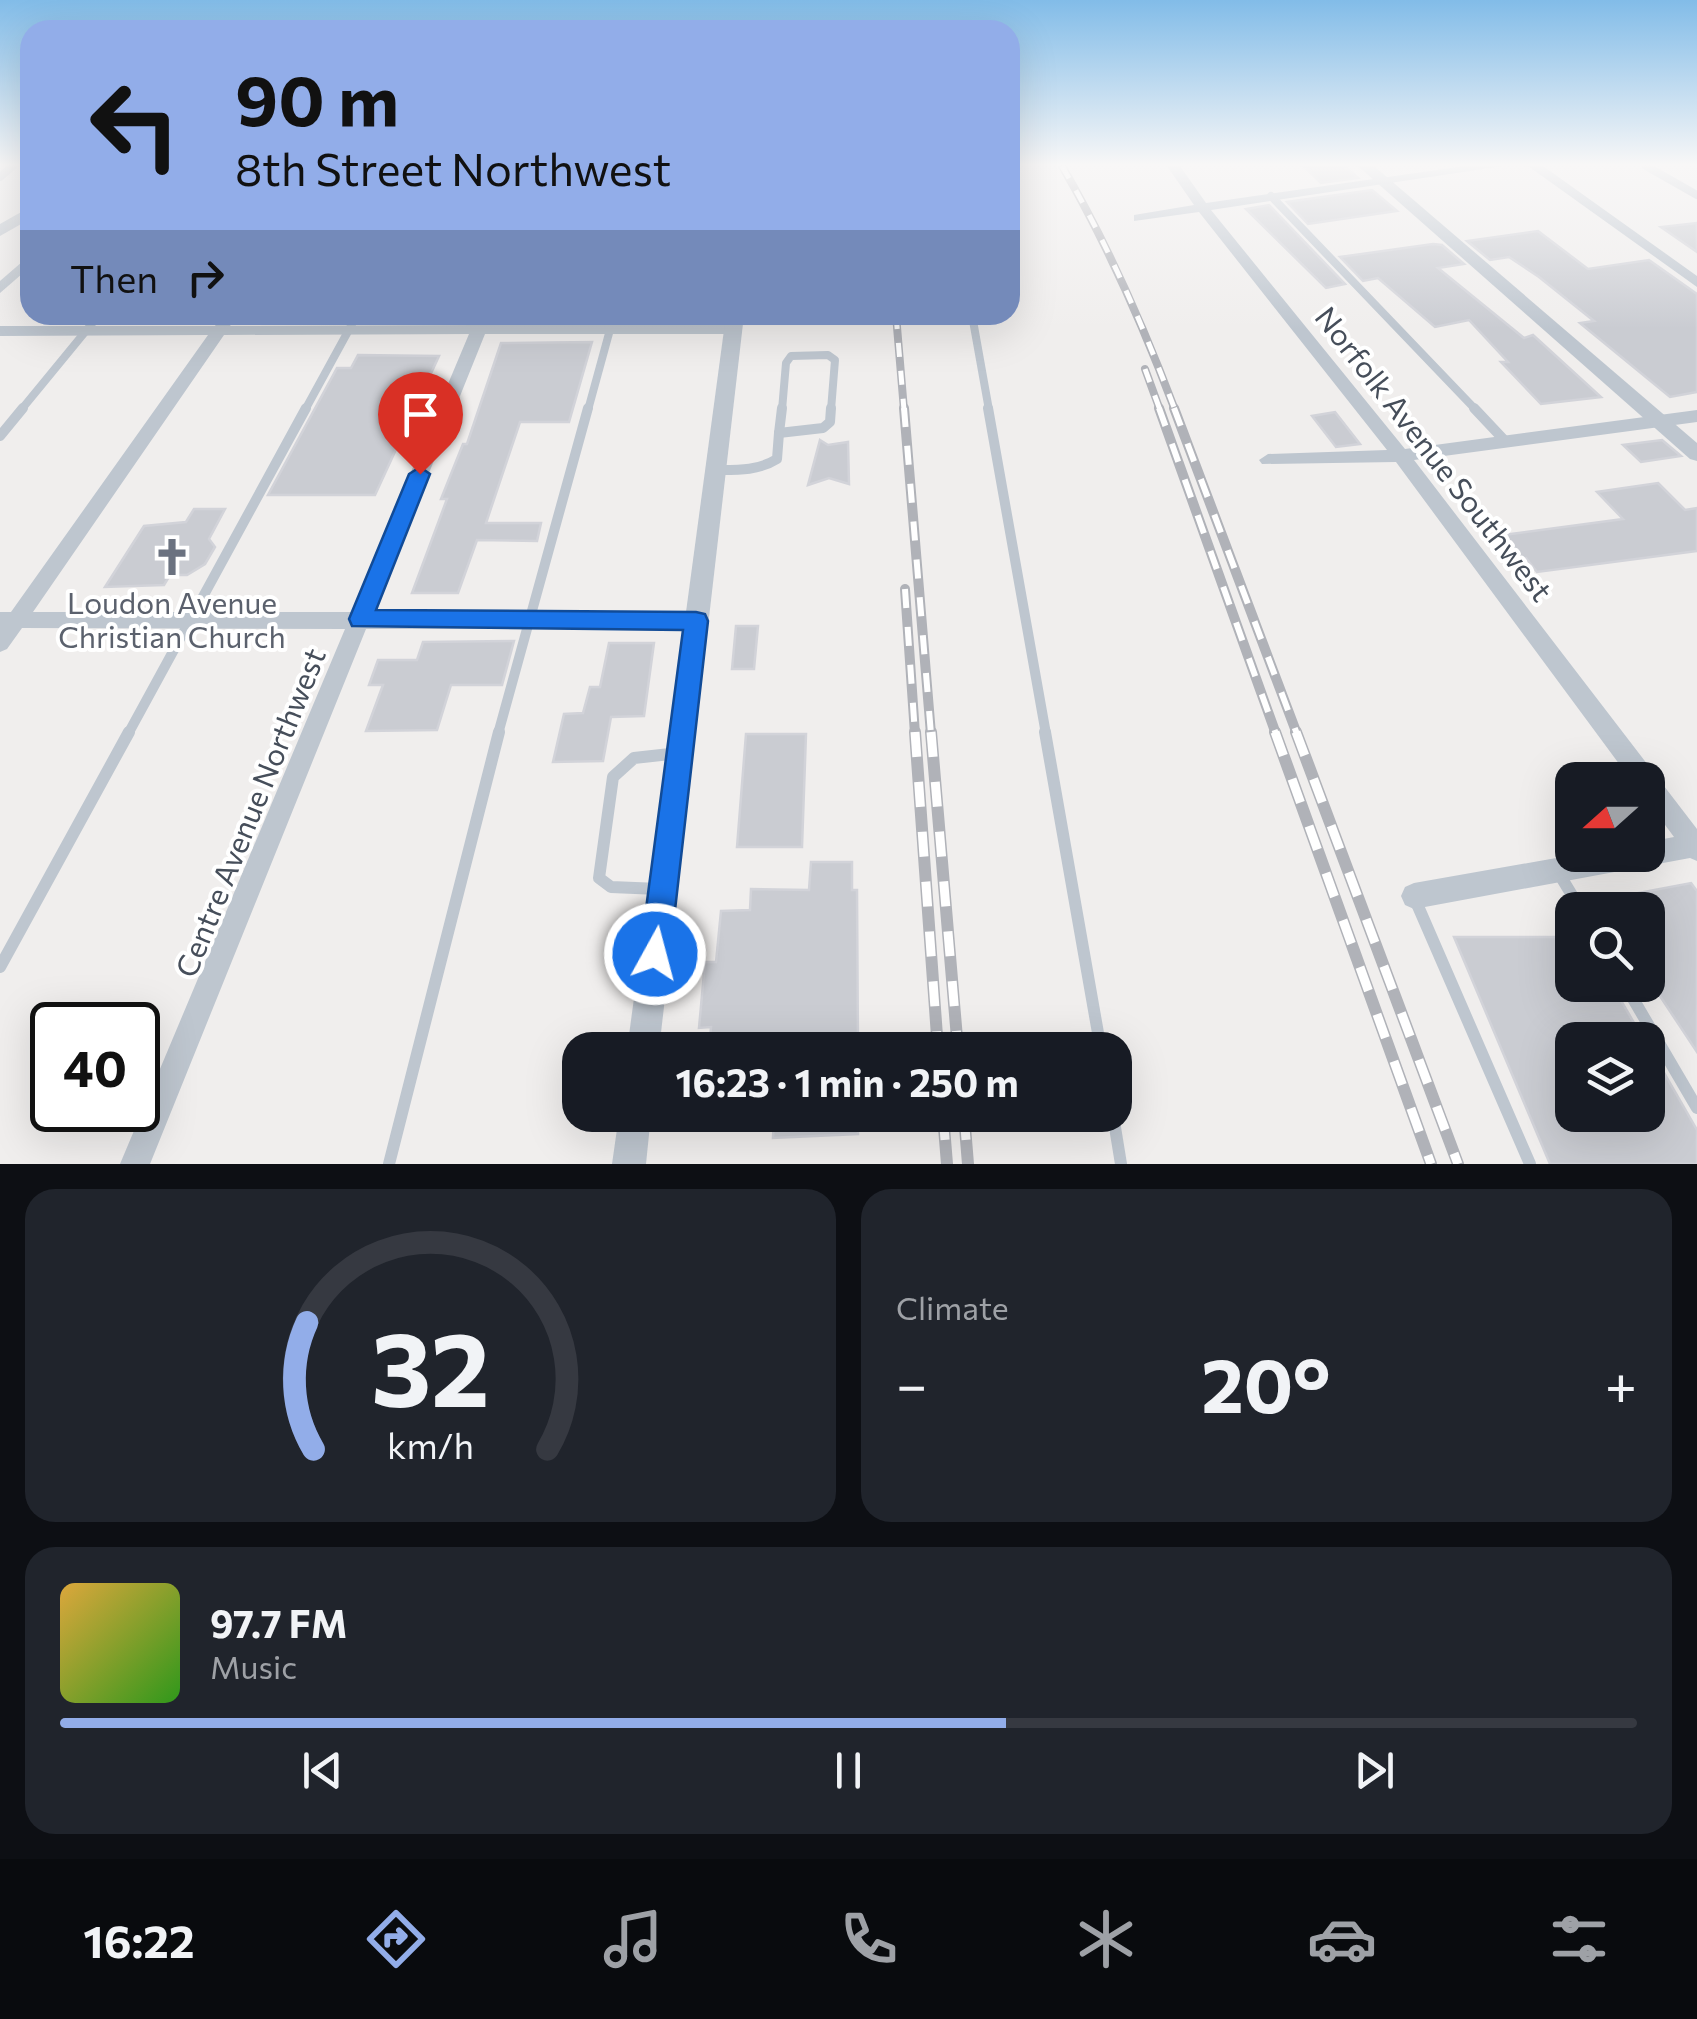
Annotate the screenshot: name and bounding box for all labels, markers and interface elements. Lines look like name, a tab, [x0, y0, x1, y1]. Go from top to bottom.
text: 90 m	[235, 55, 399, 140]
icon: left	[70, 60, 200, 190]
text: 8th Street Northwest	[235, 140, 671, 195]
icon: right	[178, 250, 233, 305]
text: Then	[70, 254, 158, 301]
street label: Norfolk Avenue Southwest	[1309, 298, 1561, 608]
pin	[378, 372, 463, 475]
icon: arrive	[393, 387, 448, 442]
church icon: Loudon Avenue Christian Church	[151, 536, 193, 578]
place label: Loudon Avenue Christian Church	[58, 583, 286, 654]
street label: Centre Avenue Northwest	[166, 642, 332, 982]
north arrow	[1555, 762, 1665, 872]
map controls	[1555, 762, 1665, 1132]
button: search	[1555, 892, 1665, 1002]
position arrow	[603, 902, 707, 1006]
speed limit sign: 40	[30, 1002, 160, 1132]
button: layers	[1555, 1022, 1665, 1132]
text: 16:23 · 1 min · 250 m	[675, 1058, 1019, 1105]
text: Climate	[896, 1287, 1009, 1327]
text: 32	[371, 1301, 490, 1428]
text: 20°	[1201, 1337, 1331, 1428]
text: −	[896, 1349, 927, 1416]
text: +	[1605, 1349, 1637, 1416]
text: km/h	[387, 1423, 474, 1466]
text: 97.7 FM	[210, 1599, 347, 1646]
text: Music	[210, 1646, 297, 1686]
icon: previous	[295, 1743, 350, 1798]
icon: pause	[821, 1743, 876, 1798]
icon: next	[1347, 1743, 1402, 1798]
icon: directions	[361, 1904, 431, 1974]
icon: music	[598, 1904, 668, 1974]
icon: phone	[834, 1904, 904, 1974]
icon: climate	[1071, 1904, 1141, 1974]
icon: car	[1307, 1904, 1377, 1974]
icon: filters	[1544, 1904, 1614, 1974]
text: 16:22	[83, 1912, 195, 1967]

